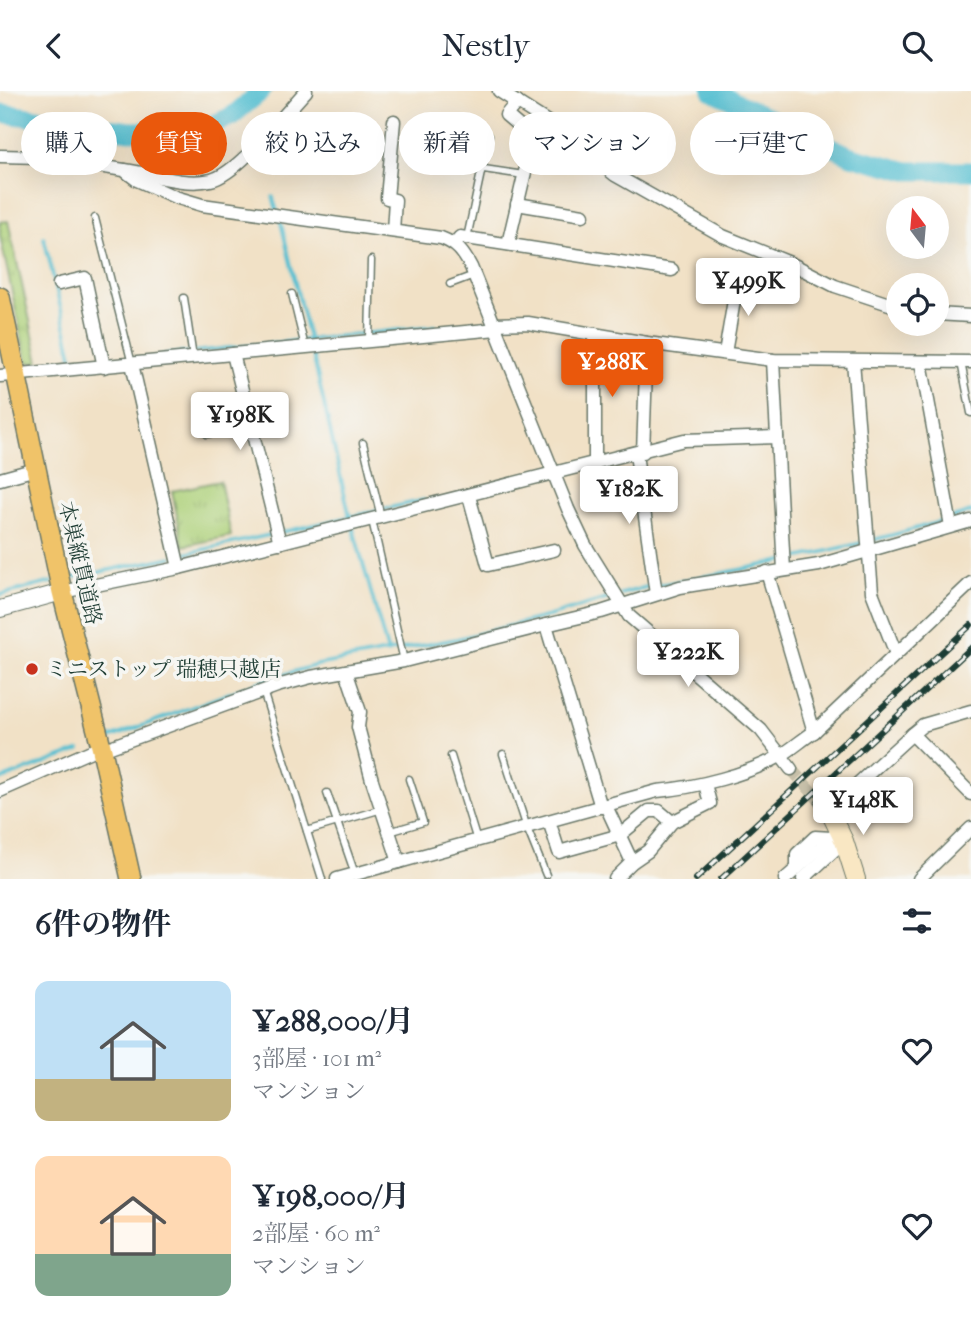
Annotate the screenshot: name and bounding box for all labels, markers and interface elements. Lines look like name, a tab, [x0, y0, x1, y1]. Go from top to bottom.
icon: back	[35, 27, 73, 65]
text: Nestly	[442, 27, 530, 64]
icon: search	[898, 27, 936, 65]
chip: 購入	[21, 112, 117, 175]
chip: 賃貸	[131, 112, 227, 175]
chip: 絞り込み	[241, 112, 385, 175]
chip: 新着	[399, 112, 495, 175]
chip: マンション	[509, 112, 676, 175]
chip: 一戸建て	[690, 112, 834, 175]
north arrow	[886, 196, 948, 259]
map controls	[886, 196, 949, 336]
pin: ¥499K	[699, 259, 797, 318]
text: ¥499K	[712, 267, 784, 294]
button: locate	[886, 273, 949, 336]
pin: ¥288K	[563, 339, 661, 399]
text: ¥288K	[577, 348, 647, 375]
pin: ¥198K	[191, 393, 289, 452]
text: ¥198K	[207, 401, 273, 428]
pin: ¥182K	[580, 467, 678, 526]
text: ¥182K	[596, 475, 662, 502]
street label: 本巣縦貫道路	[54, 499, 106, 627]
pin: ¥222K	[639, 629, 737, 689]
text: ¥222K	[653, 638, 723, 665]
place label: ミニストップ 瑞穂只越店	[46, 657, 281, 681]
marker: ミニストップ 瑞穂只越店	[24, 661, 40, 677]
pin: ¥148K	[814, 777, 912, 837]
text: ¥148K	[829, 786, 897, 813]
icon: filters	[898, 902, 936, 940]
text: 6件の物件	[35, 907, 171, 942]
text: ¥288,000/月	[252, 1004, 414, 1039]
icon: home	[91, 1009, 175, 1093]
icon: heart	[898, 1032, 936, 1070]
text: 3部屋 · 101 m²	[252, 1045, 381, 1072]
text: マンション	[252, 1078, 366, 1105]
text: ¥198,000/月	[252, 1179, 410, 1214]
icon: home	[91, 1184, 175, 1268]
icon: heart	[898, 1207, 936, 1245]
text: 2部屋 · 60 m²	[252, 1220, 380, 1247]
text: マンション	[252, 1253, 366, 1280]

